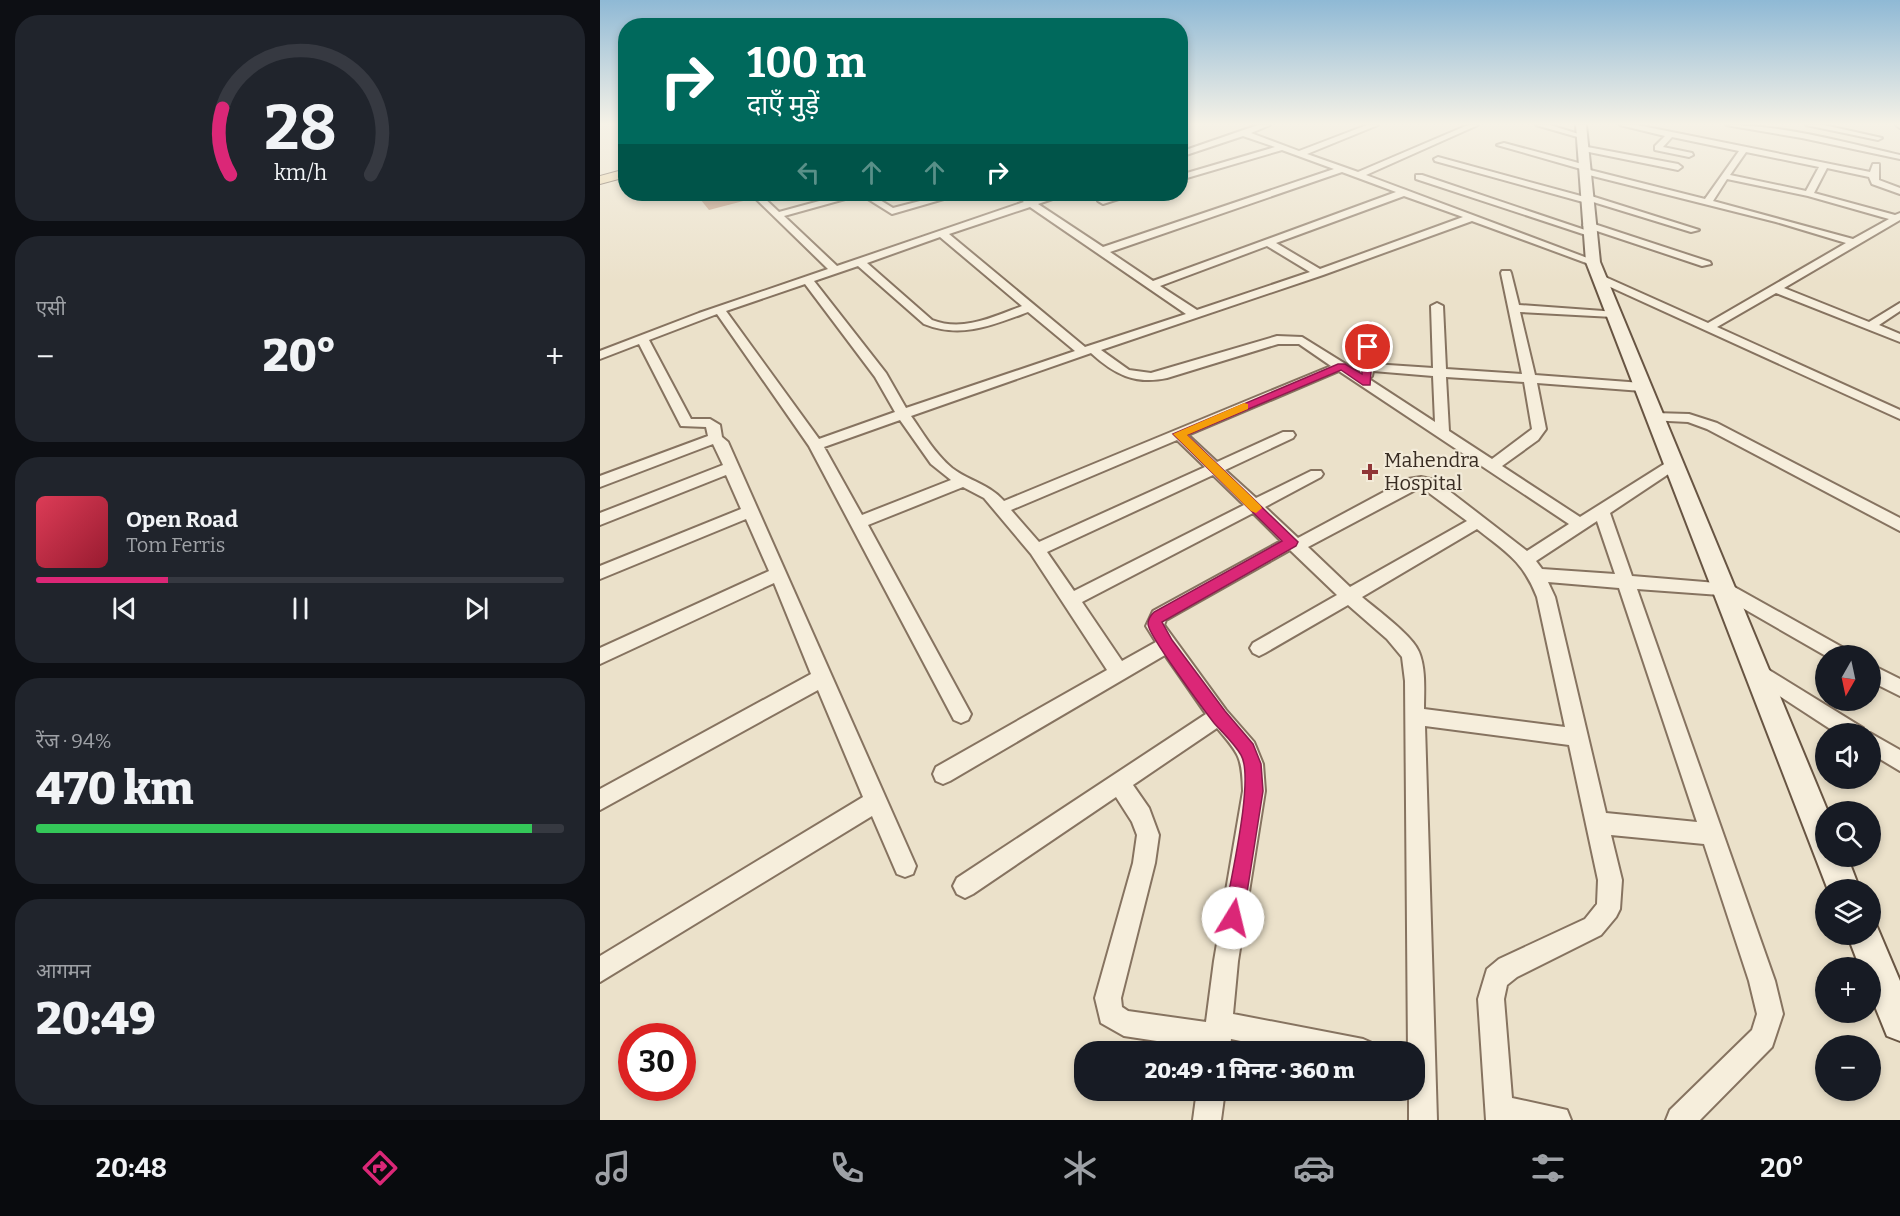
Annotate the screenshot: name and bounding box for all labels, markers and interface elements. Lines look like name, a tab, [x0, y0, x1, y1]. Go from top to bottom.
text: 100 m	[747, 38, 866, 88]
icon: right	[648, 42, 726, 120]
text: दाएँ मुड़ें	[747, 89, 819, 121]
text: 28	[264, 91, 336, 166]
icon: left	[792, 156, 825, 189]
icon: ahead	[855, 156, 888, 189]
icon: ahead	[918, 156, 951, 189]
icon: right	[981, 156, 1014, 189]
text: km/h	[273, 160, 327, 186]
text: एसी	[36, 296, 66, 320]
pin	[1342, 321, 1393, 372]
text: 20°	[263, 329, 337, 383]
icon: arrive	[1351, 330, 1384, 363]
text: −	[36, 337, 54, 377]
text: +	[545, 337, 564, 377]
place label: Mahendra Hospital	[1384, 448, 1480, 495]
marker: Mahendra Hospital	[1361, 463, 1379, 481]
text: Open Road	[126, 506, 238, 533]
text: Tom Ferris	[126, 533, 225, 557]
icon: previous	[108, 592, 141, 625]
icon: pause	[284, 592, 317, 625]
icon: next	[460, 592, 493, 625]
north arrow	[1815, 645, 1881, 711]
map controls	[1815, 645, 1881, 1101]
button: sound	[1815, 723, 1881, 789]
text: रेंज · 94%	[36, 729, 112, 753]
text: 470 km	[36, 762, 194, 816]
button: search	[1815, 801, 1881, 867]
button: layers	[1815, 879, 1881, 945]
position arrow	[1201, 886, 1265, 950]
button: +	[1815, 957, 1881, 1023]
text: आगमन	[36, 959, 91, 983]
text: 20:49	[36, 992, 156, 1046]
speed limit sign: 30	[618, 1023, 696, 1101]
button: −	[1815, 1035, 1881, 1101]
text: 20:49 · 1 मिनट · 360 m	[1145, 1057, 1354, 1084]
icon: directions	[359, 1147, 401, 1189]
icon: music	[592, 1147, 634, 1189]
icon: phone	[826, 1147, 868, 1189]
icon: climate	[1059, 1147, 1101, 1189]
icon: car	[1293, 1147, 1335, 1189]
icon: filters	[1527, 1147, 1569, 1189]
text: 20:48	[96, 1152, 167, 1184]
text: 20°	[1760, 1152, 1804, 1184]

